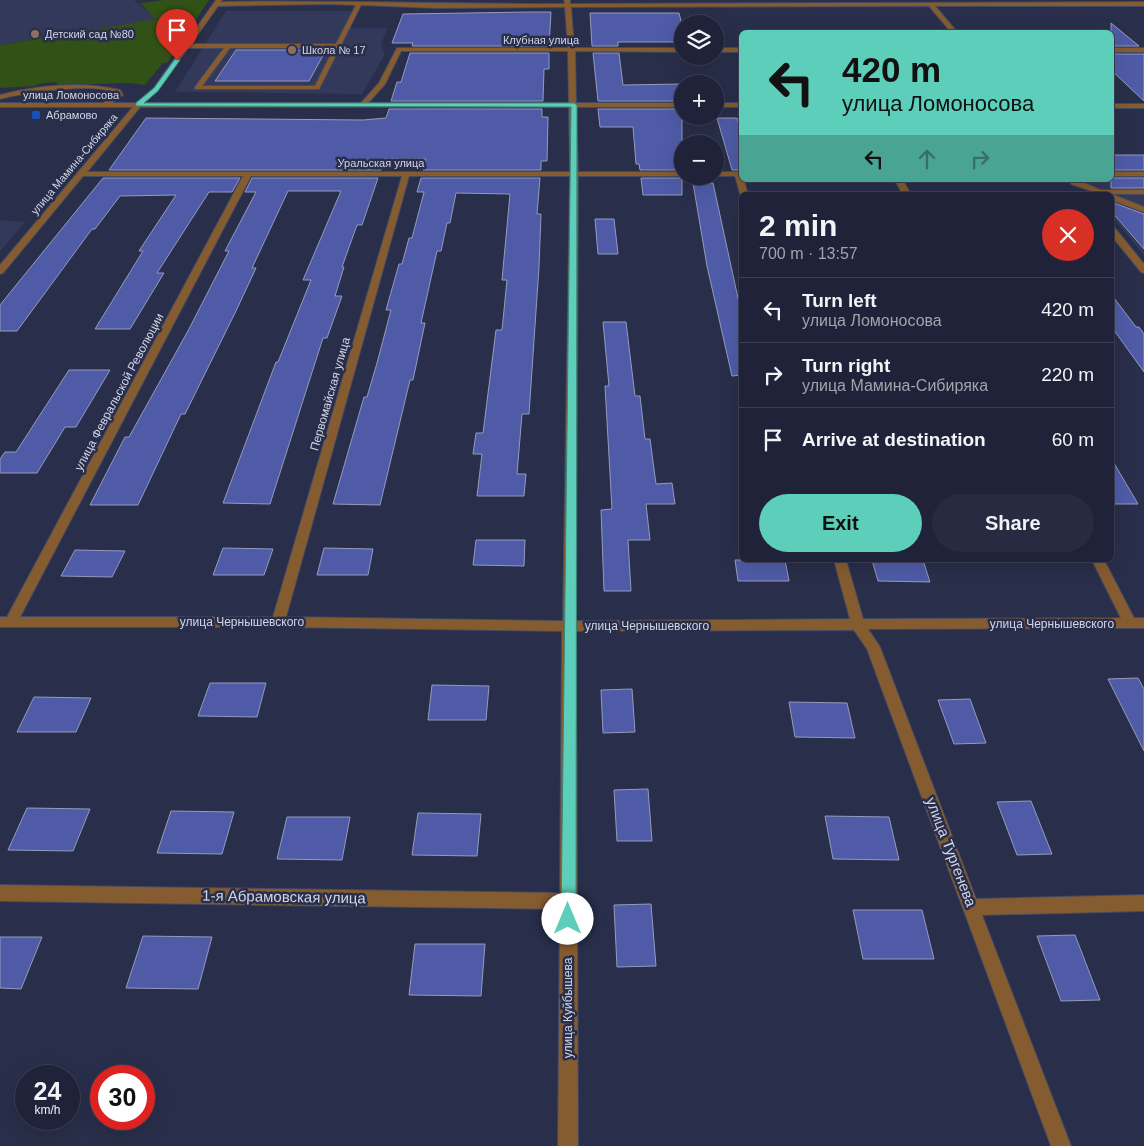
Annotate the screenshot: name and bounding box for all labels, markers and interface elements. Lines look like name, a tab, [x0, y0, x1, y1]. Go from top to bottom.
pin	[156, 9, 198, 60]
map controls	[674, 15, 724, 185]
button: layers	[674, 15, 724, 65]
icon: arrive	[163, 16, 191, 44]
marker: Детский сад №80	[29, 28, 41, 40]
place label: Детский сад №80	[45, 28, 134, 40]
street label: Клубная улица	[503, 34, 580, 46]
marker: Школа № 17	[286, 44, 298, 56]
place label: Школа № 17	[302, 44, 366, 56]
icon: left	[759, 50, 824, 115]
text: 420 m	[842, 50, 941, 89]
button: +	[674, 75, 724, 125]
street label: улица Ломоносова	[23, 89, 120, 101]
text: улица Ломоносова	[842, 91, 1034, 116]
marker: Абрамово	[30, 109, 42, 121]
place label: Абрамово	[46, 109, 97, 121]
street label: улица Мамина-Сибиряка	[28, 110, 120, 217]
button: −	[674, 135, 724, 185]
icon: left	[860, 145, 888, 173]
icon: ahead	[913, 145, 941, 173]
icon: right	[966, 145, 994, 173]
street label: Уральская улица	[338, 157, 425, 169]
text: 2 min	[759, 209, 837, 242]
button: close	[1042, 209, 1094, 261]
text: 700 m · 13:57	[759, 245, 858, 262]
text: Turn left	[802, 290, 877, 311]
icon: left	[759, 296, 787, 324]
text: 420 m	[1041, 299, 1094, 320]
street label: улица Февральской Революции	[71, 311, 167, 473]
text: улица Ломоносова	[802, 312, 942, 329]
street label: Первомайская улица	[307, 335, 353, 452]
text: Turn right	[802, 355, 890, 376]
icon: right	[759, 361, 787, 389]
text: 220 m	[1041, 364, 1094, 385]
text: улица Мамина-Сибиряка	[802, 377, 988, 394]
icon: arrive	[759, 426, 787, 454]
text: Arrive at destination	[802, 429, 986, 450]
text: 60 m	[1052, 429, 1094, 450]
button: Exit	[759, 494, 922, 552]
button: Share	[932, 494, 1094, 552]
street label: улица Чернышевского	[180, 615, 304, 629]
street label: улица Чернышевского	[990, 617, 1114, 631]
street label: улица Чернышевского	[585, 619, 709, 633]
street label: улица Тургенева	[923, 795, 980, 909]
street label: 1-я Абрамовская улица	[202, 887, 367, 906]
position arrow	[541, 892, 593, 944]
street label: улица Куйбышева	[561, 957, 575, 1058]
speed limit sign: 30	[90, 1065, 155, 1130]
text: 24	[34, 1077, 61, 1105]
text: km/h	[34, 1103, 61, 1117]

